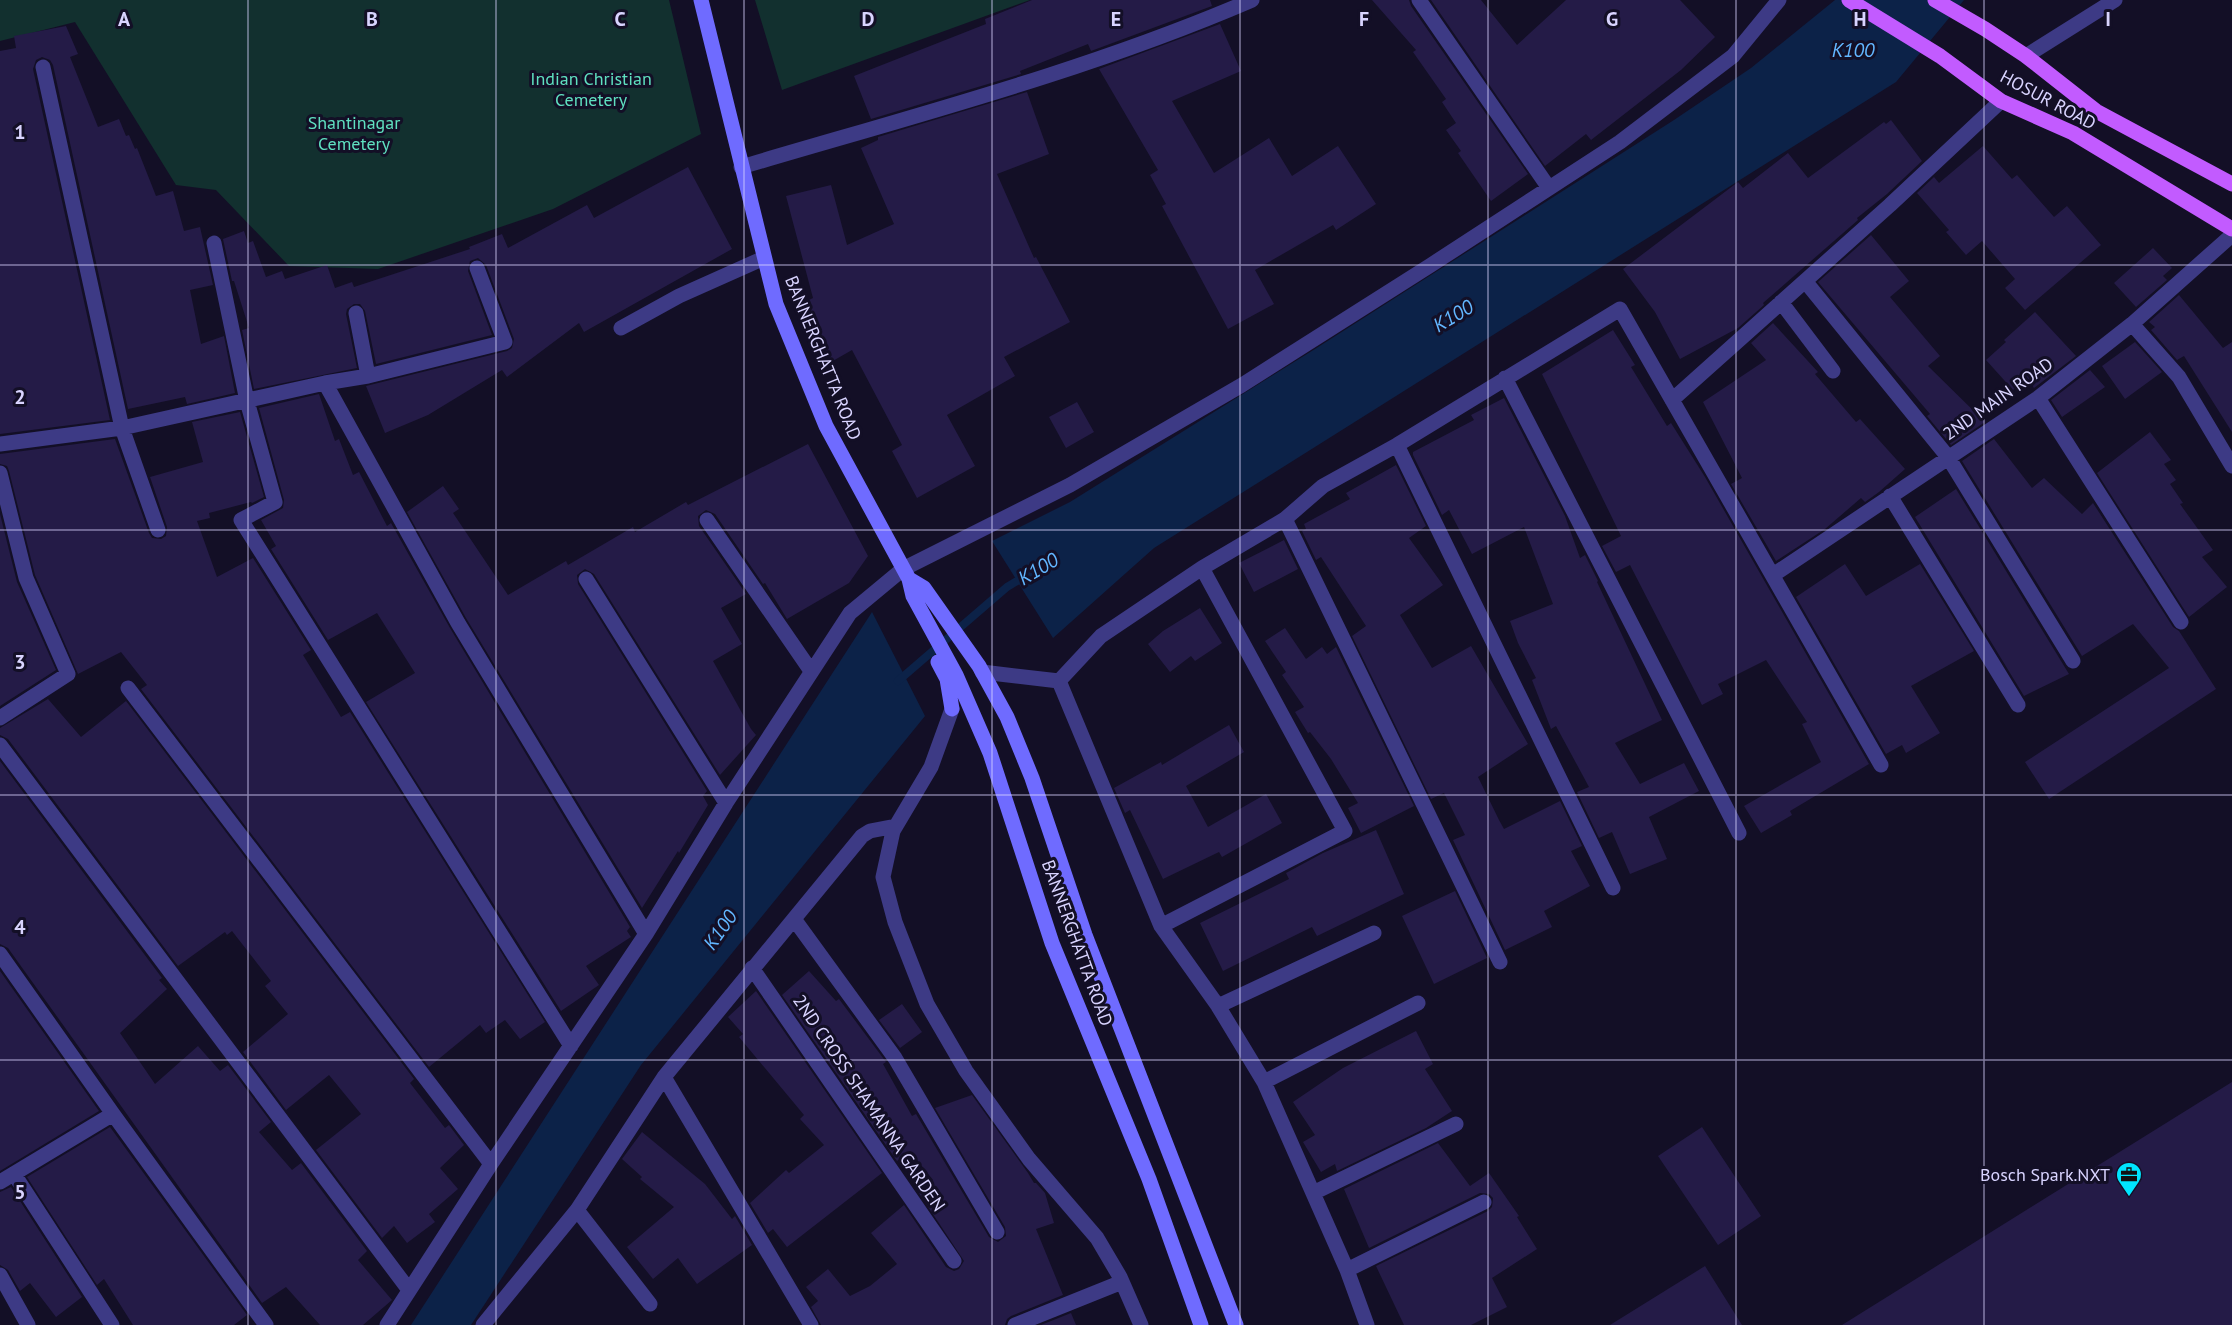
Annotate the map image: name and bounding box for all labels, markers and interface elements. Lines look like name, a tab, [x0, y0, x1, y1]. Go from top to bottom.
text: A	[118, 6, 131, 32]
text: B	[366, 6, 378, 32]
text: C	[614, 6, 626, 32]
text: D	[862, 6, 875, 32]
text: E	[1111, 6, 1121, 32]
text: F	[1359, 6, 1369, 32]
text: G	[1606, 6, 1618, 32]
text: H	[1853, 6, 1867, 32]
text: I	[2105, 6, 2111, 32]
water label: K100	[1832, 37, 1875, 63]
street label: HOSUR ROAD	[1996, 65, 2100, 134]
park label: Indian Christian Cemetery	[530, 67, 652, 111]
park label: Shantinagar Cemetery	[308, 111, 400, 155]
text: 1	[14, 119, 26, 145]
street label: BANNERGHATTA ROAD	[780, 272, 867, 443]
water label: K100	[1428, 294, 1479, 338]
street label: 2ND MAIN ROAD	[1938, 352, 2057, 445]
text: 2	[14, 384, 26, 410]
water label: K100	[1013, 547, 1064, 591]
text: 3	[14, 649, 26, 675]
street label: BANNERGHATTA ROAD	[1037, 857, 1118, 1029]
water label: K100	[697, 905, 743, 955]
text: 4	[14, 914, 26, 940]
street label: 2ND CROSS SHAMANNA GARDEN	[788, 990, 951, 1215]
office icon: Bosch Spark.NXT	[2114, 1160, 2144, 1198]
place label: Bosch Spark.NXT	[1980, 1163, 2110, 1186]
text: 5	[14, 1179, 26, 1205]

